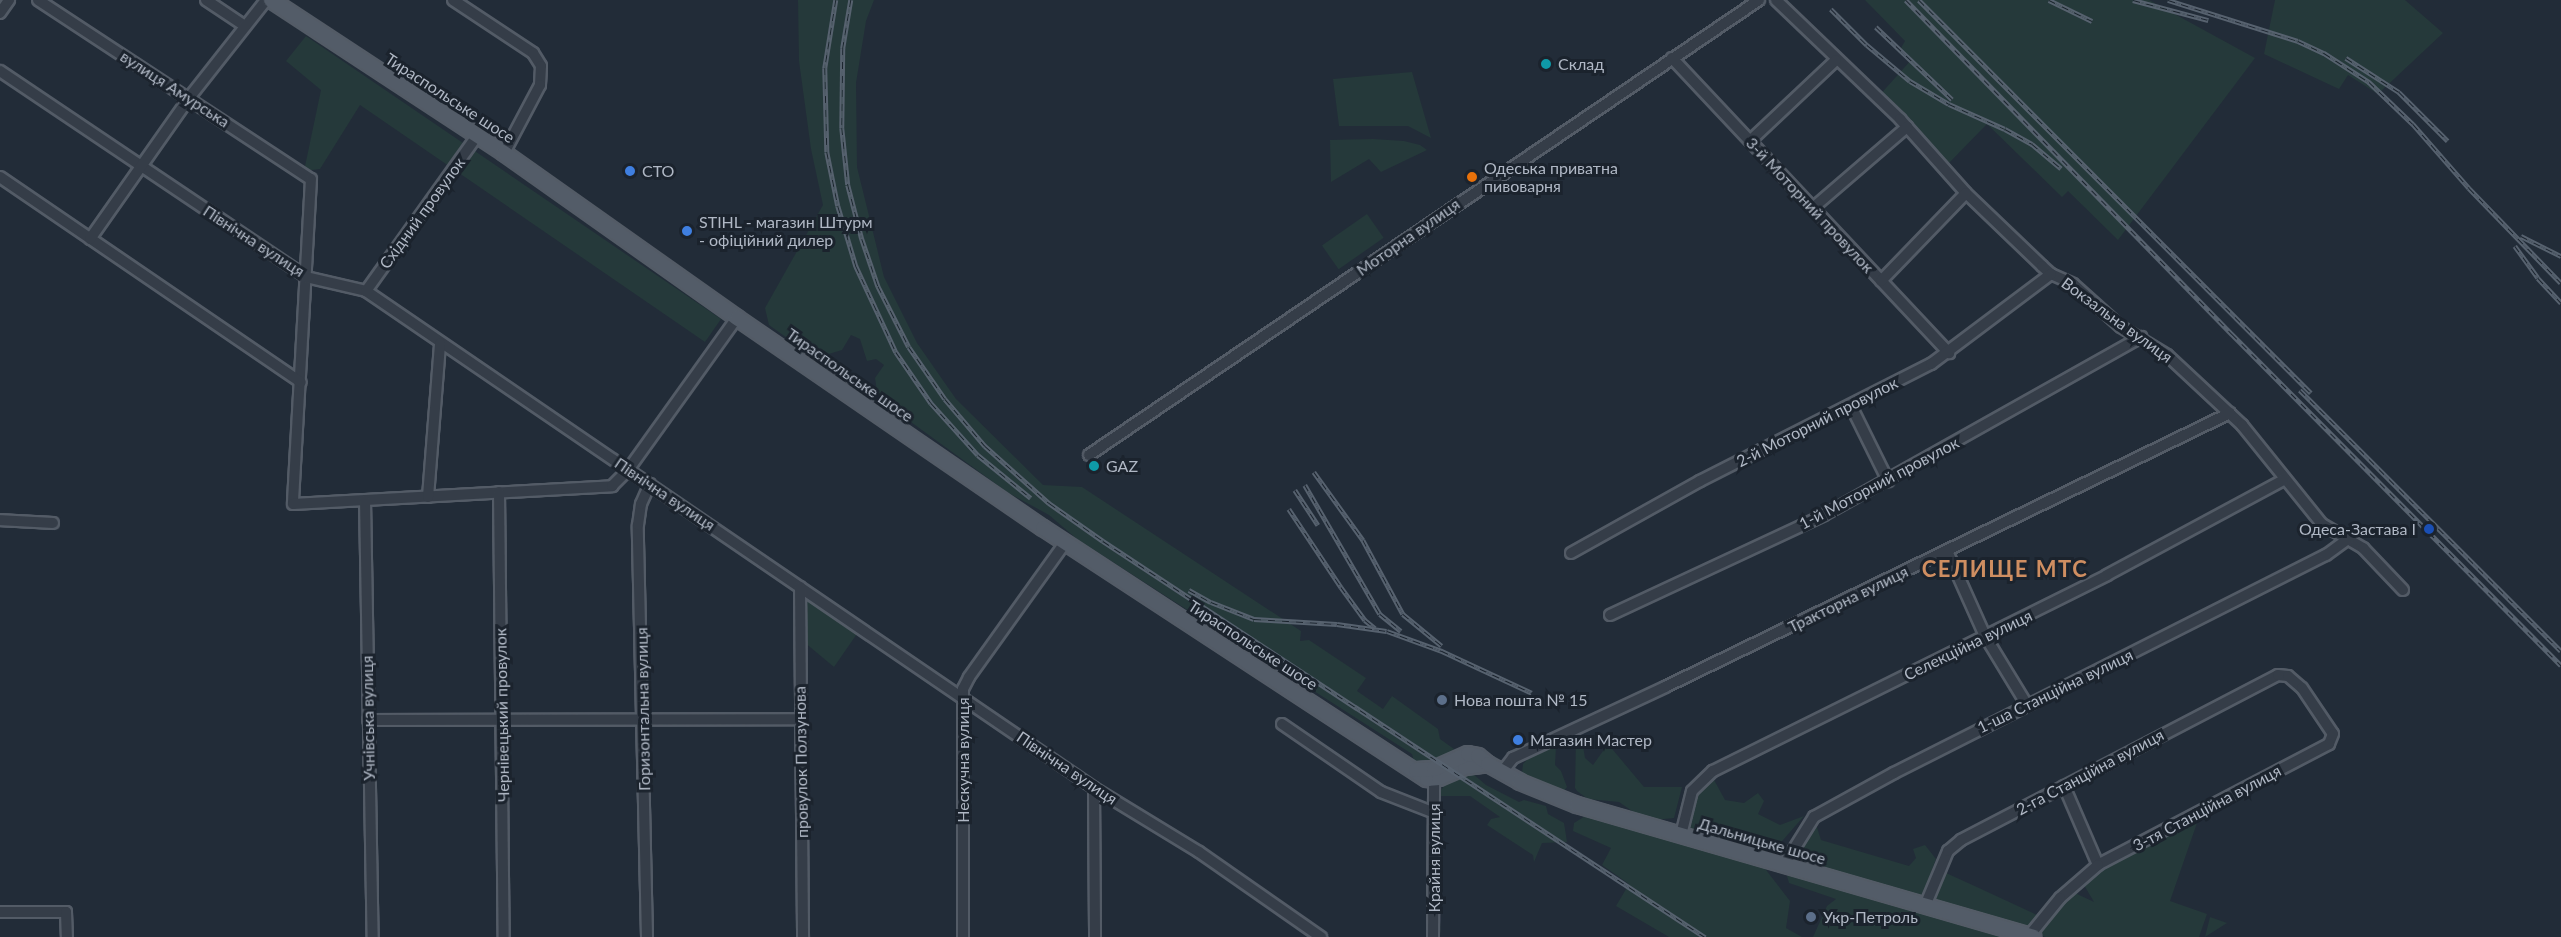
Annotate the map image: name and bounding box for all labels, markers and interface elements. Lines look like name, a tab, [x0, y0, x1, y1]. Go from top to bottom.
street label: вулиця Амурська	[117, 47, 233, 131]
street label: Тираспольське шосе	[382, 49, 518, 147]
place label: Склад	[1558, 54, 1604, 74]
marker: Склад	[1539, 57, 1553, 71]
street label: 3-й Моторний провулок	[1742, 133, 1878, 277]
street label: Східний провулок	[375, 154, 469, 272]
place label: Одеська приватна пивоварня	[1484, 158, 1618, 196]
place label: СТО	[642, 161, 674, 181]
marker: СТО	[623, 164, 637, 178]
marker: Одеська приватна пивоварня	[1465, 170, 1479, 184]
street label: Моторна вулиця	[1353, 194, 1463, 280]
street label: Північна вулиця	[200, 201, 308, 281]
place label: STIHL - магазин Штурм - офіційний дилер	[699, 212, 873, 250]
marker: STIHL - магазин Штурм - офіційний дилер	[680, 224, 694, 238]
street label: Вокзальна вулиця	[2058, 273, 2176, 367]
street label: Тираспольське шосе	[783, 324, 917, 426]
street label: 2-й Моторний провулок	[1733, 373, 1901, 471]
street label: 1-й Моторний провулок	[1796, 433, 1962, 533]
street label: Північна вулиця	[611, 453, 719, 535]
place label: GAZ	[1106, 456, 1138, 476]
marker: GAZ	[1087, 459, 1101, 473]
place label: Одеса-Застава I	[2299, 519, 2416, 539]
marker: Одеса-Застава I	[2420, 520, 2438, 538]
district label: CЕЛИЩЕ МТС	[1922, 556, 2088, 582]
street label: Тракторна вулиця	[1785, 562, 1911, 636]
street label: Тираспольське шосе	[1185, 596, 1321, 694]
street label: Селекційна вулиця	[1901, 606, 2035, 684]
street label: Горизонтальна вулиця	[632, 627, 654, 791]
street label: Чернівецький провулок	[491, 628, 513, 802]
street label: 1-ша Станційна вулиця	[1974, 645, 2136, 737]
street label: Учнівська вулиця	[357, 655, 379, 781]
street label: провулок Ползунова	[790, 686, 812, 838]
place label: Нова пошта № 15	[1454, 690, 1588, 710]
marker: Нова пошта № 15	[1435, 693, 1449, 707]
street label: Нескучна вулиця	[953, 697, 973, 823]
street label: 2-га Станційна вулиця	[2013, 725, 2167, 819]
street label: Північна вулиця	[1013, 727, 1121, 809]
place label: Магазин Мастер	[1530, 730, 1652, 750]
marker: Магазин Мастер	[1511, 733, 1525, 747]
street label: 3-тя Станційна вулиця	[2130, 761, 2284, 855]
street label: Крайня вулиця	[1424, 803, 1444, 913]
street label: Дальницьке шосе	[1696, 814, 1828, 868]
place label: Укр-Петроль	[1823, 907, 1918, 927]
marker: Укр-Петроль	[1804, 910, 1818, 924]

